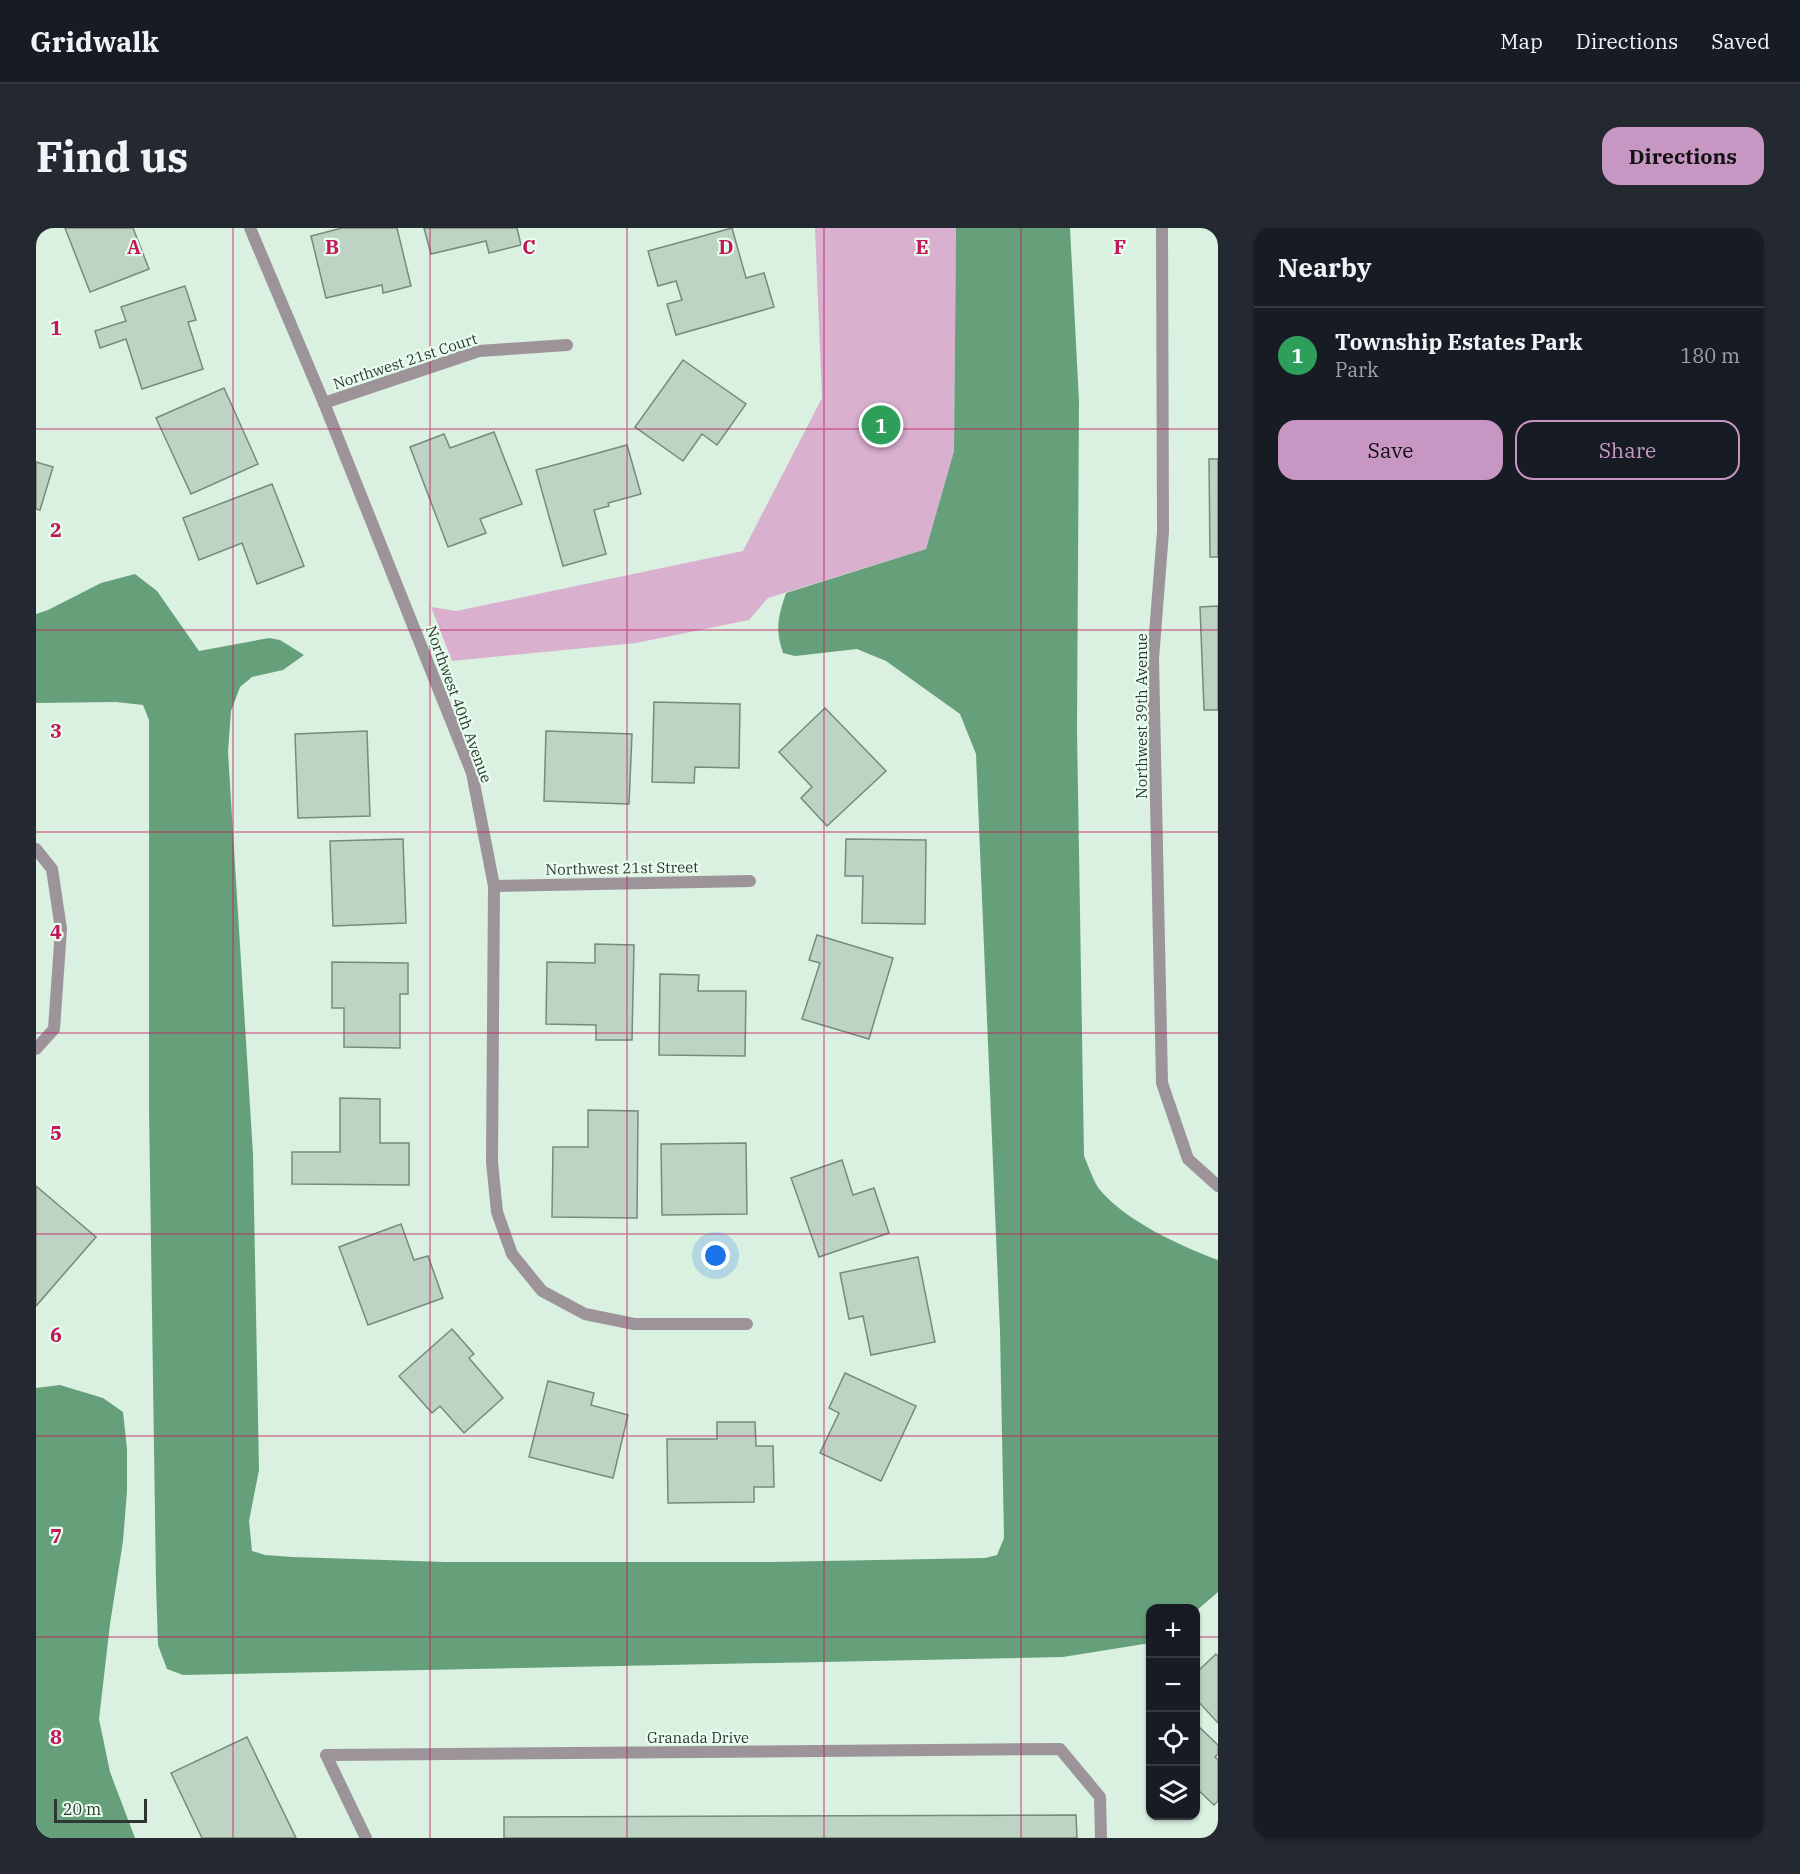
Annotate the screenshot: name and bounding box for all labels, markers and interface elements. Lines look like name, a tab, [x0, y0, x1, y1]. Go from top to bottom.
text: Gridwalk	[30, 23, 159, 60]
text: Map	[1500, 27, 1543, 55]
text: Directions	[1576, 27, 1678, 55]
text: Saved	[1711, 27, 1770, 55]
button: Directions	[1602, 127, 1764, 185]
text: Find us	[36, 129, 188, 184]
text: A	[127, 233, 141, 260]
text: B	[325, 233, 339, 260]
text: C	[522, 233, 536, 260]
text: D	[718, 233, 734, 260]
text: E	[915, 233, 929, 260]
text: F	[1114, 233, 1126, 260]
text: Nearby	[1278, 250, 1372, 284]
text: 1	[50, 314, 62, 341]
text: Township Estates Park	[1335, 327, 1582, 356]
street label: Northwest 21st Court	[331, 329, 479, 393]
text: 1	[1292, 342, 1304, 369]
text: 180 m	[1680, 342, 1740, 369]
text: Park	[1335, 356, 1379, 383]
pin: 1	[862, 402, 900, 448]
button: Save	[1278, 420, 1503, 480]
button: Share	[1515, 420, 1740, 480]
text: 2	[50, 516, 62, 543]
street label: Northwest 40th Avenue	[422, 623, 496, 785]
street label: Northwest 39th Avenue	[1132, 633, 1151, 799]
text: 3	[50, 717, 62, 744]
street label: Northwest 21st Street	[545, 857, 699, 879]
text: 4	[50, 918, 62, 945]
text: 5	[50, 1119, 62, 1146]
your location	[701, 1241, 730, 1270]
text: 6	[50, 1321, 62, 1348]
text: 7	[50, 1522, 62, 1549]
map controls	[1146, 1604, 1200, 1820]
button: +	[1146, 1604, 1200, 1658]
button: −	[1146, 1658, 1200, 1712]
button: locate	[1146, 1712, 1200, 1766]
text: 8	[50, 1723, 62, 1750]
street label: Granada Drive	[647, 1728, 749, 1747]
button: layers	[1146, 1766, 1200, 1820]
scale bar	[54, 1796, 147, 1824]
text: 20 m	[63, 1799, 101, 1819]

